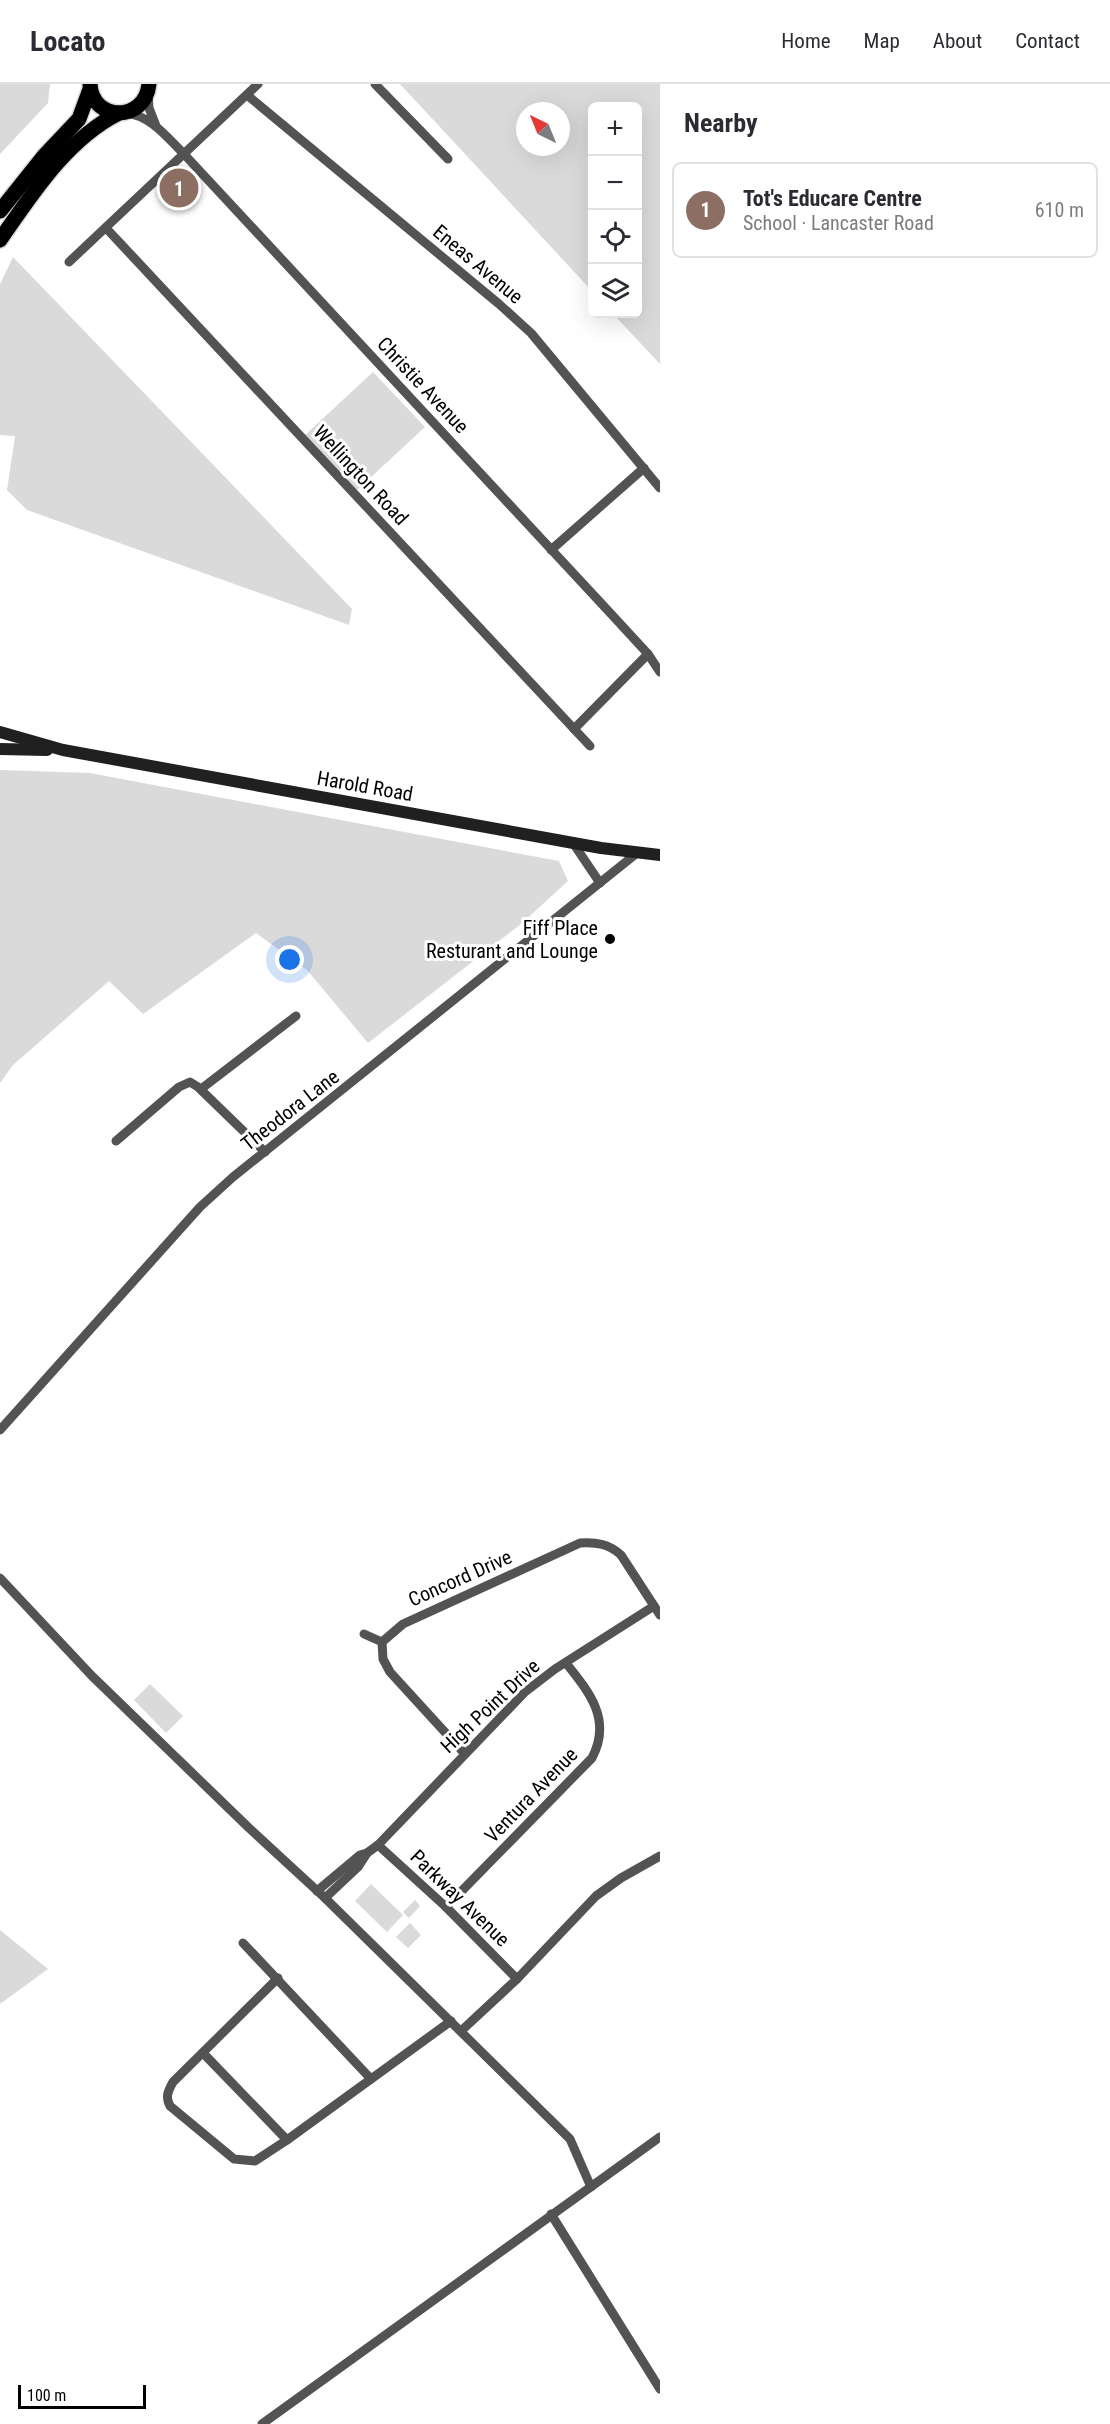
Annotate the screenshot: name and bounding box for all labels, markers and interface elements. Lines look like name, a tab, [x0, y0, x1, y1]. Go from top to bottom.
text: Locato	[30, 25, 106, 58]
text: Home	[781, 29, 831, 53]
text: Map	[864, 29, 900, 53]
text: About	[933, 29, 982, 53]
text: Contact	[1015, 29, 1080, 53]
north arrow	[516, 102, 570, 156]
map controls	[588, 102, 642, 318]
button: +	[588, 102, 642, 156]
text: Nearby	[684, 108, 758, 138]
button: −	[588, 156, 642, 210]
pin: 1	[160, 166, 198, 210]
text: Tot's Educare Centre	[743, 186, 922, 211]
text: 1	[700, 198, 711, 222]
text: 610 m	[1035, 198, 1084, 222]
button: locate	[588, 210, 642, 264]
text: School · Lancaster Road	[743, 211, 934, 235]
street label: Eneas Avenue	[428, 219, 528, 309]
button: layers	[588, 264, 642, 318]
street label: Christie Avenue	[372, 332, 474, 438]
street label: Wellington Road	[309, 420, 413, 530]
street label: Harold Road	[315, 766, 415, 806]
place label: Fiff Place Resturant and Lounge	[426, 916, 598, 963]
marker: Fiff Place Resturant and Lounge	[603, 932, 617, 946]
your location	[275, 945, 304, 974]
street label: Theodora Lane	[236, 1064, 344, 1156]
street label: Concord Drive	[405, 1545, 515, 1611]
street label: High Point Drive	[435, 1654, 545, 1758]
street label: Ventura Avenue	[480, 1742, 582, 1848]
street label: Parkway Avenue	[405, 1845, 515, 1951]
scale bar	[18, 2382, 146, 2410]
text: 100 m	[27, 2386, 66, 2405]

